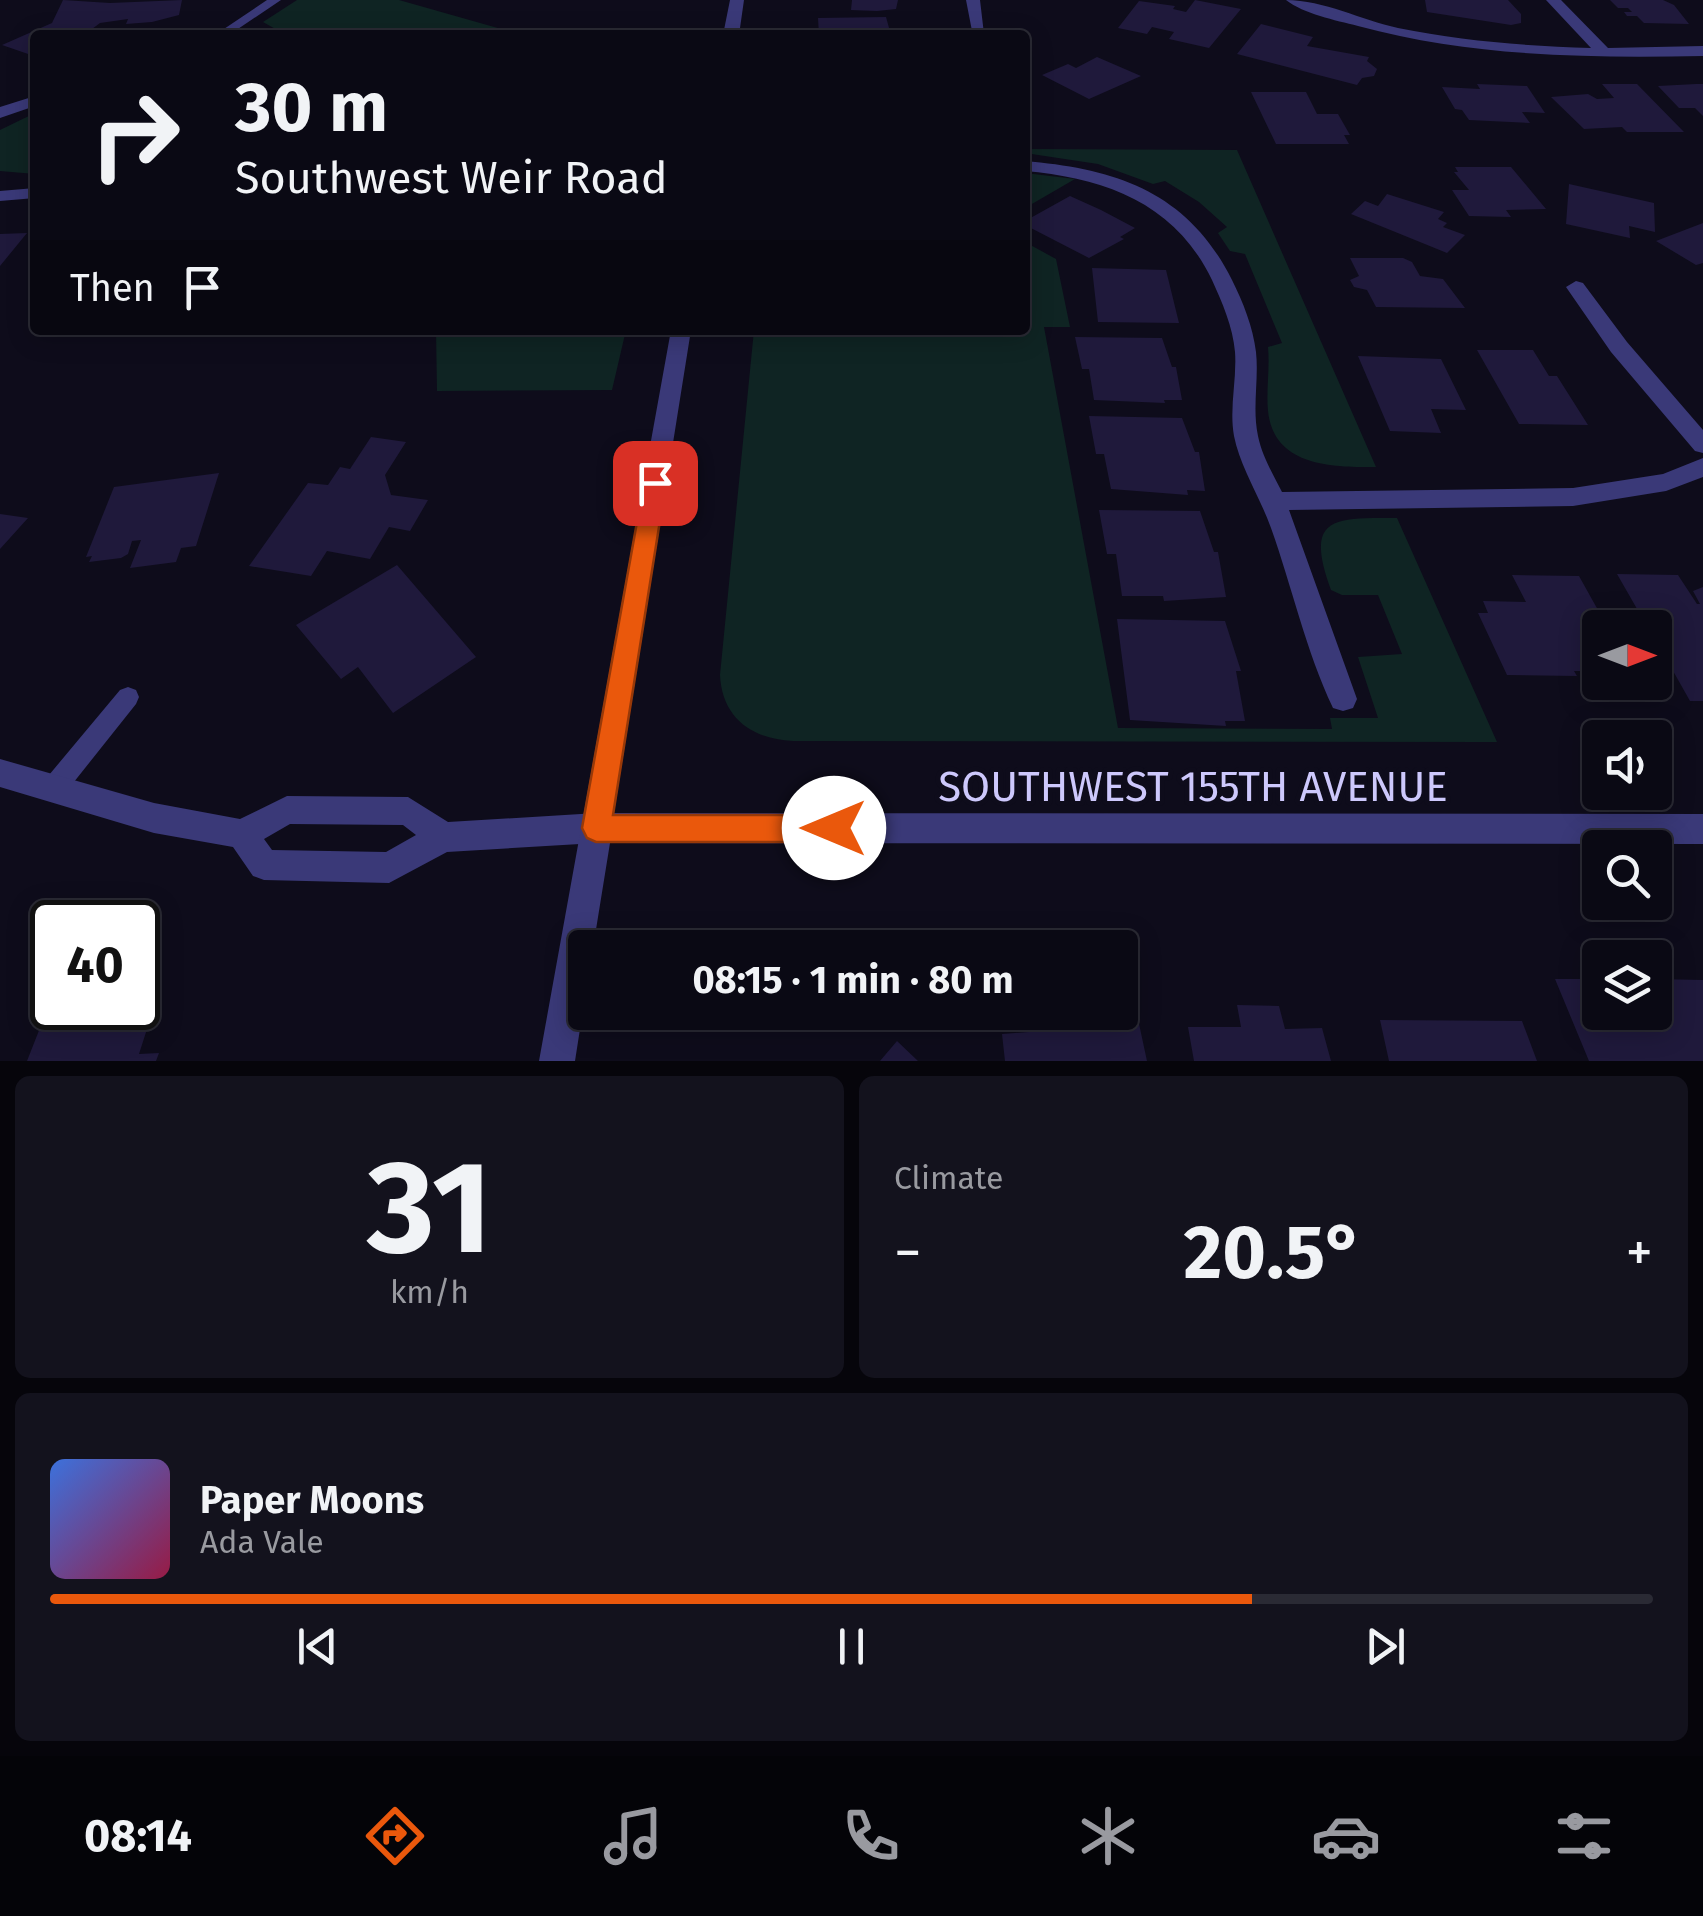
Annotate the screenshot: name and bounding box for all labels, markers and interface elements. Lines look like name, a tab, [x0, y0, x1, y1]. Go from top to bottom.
text: 30 m	[235, 66, 388, 150]
icon: right	[70, 70, 200, 200]
text: Southwest Weir Road	[235, 151, 668, 205]
icon: arrive	[175, 260, 230, 315]
text: Then	[70, 265, 155, 311]
pin	[613, 441, 698, 526]
icon: arrive	[628, 456, 683, 511]
north arrow	[1582, 610, 1672, 700]
map controls	[1582, 610, 1672, 1030]
button: sound	[1582, 720, 1672, 810]
street label: SOUTHWEST 155TH AVENUE	[938, 762, 1448, 812]
position arrow	[782, 776, 886, 880]
button: search	[1582, 830, 1672, 920]
speed limit sign: 40	[30, 900, 160, 1030]
button: layers	[1582, 940, 1672, 1030]
text: 08:15 · 1 min · 80 m	[692, 957, 1014, 1003]
text: 31	[367, 1130, 492, 1286]
text: Climate	[894, 1159, 1003, 1197]
text: 20.5°	[1184, 1208, 1364, 1298]
text: −	[894, 1220, 922, 1286]
text: +	[1626, 1220, 1653, 1286]
text: km/h	[390, 1273, 469, 1311]
text: Paper Moons	[200, 1477, 424, 1523]
text: Ada Vale	[200, 1523, 324, 1561]
icon: previous	[290, 1619, 345, 1674]
icon: pause	[824, 1619, 879, 1674]
icon: next	[1358, 1619, 1413, 1674]
icon: directions	[360, 1801, 430, 1871]
icon: music	[598, 1801, 668, 1871]
icon: phone	[836, 1801, 906, 1871]
icon: climate	[1073, 1801, 1143, 1871]
icon: car	[1311, 1801, 1381, 1871]
icon: filters	[1549, 1801, 1619, 1871]
text: 08:14	[84, 1809, 192, 1863]

